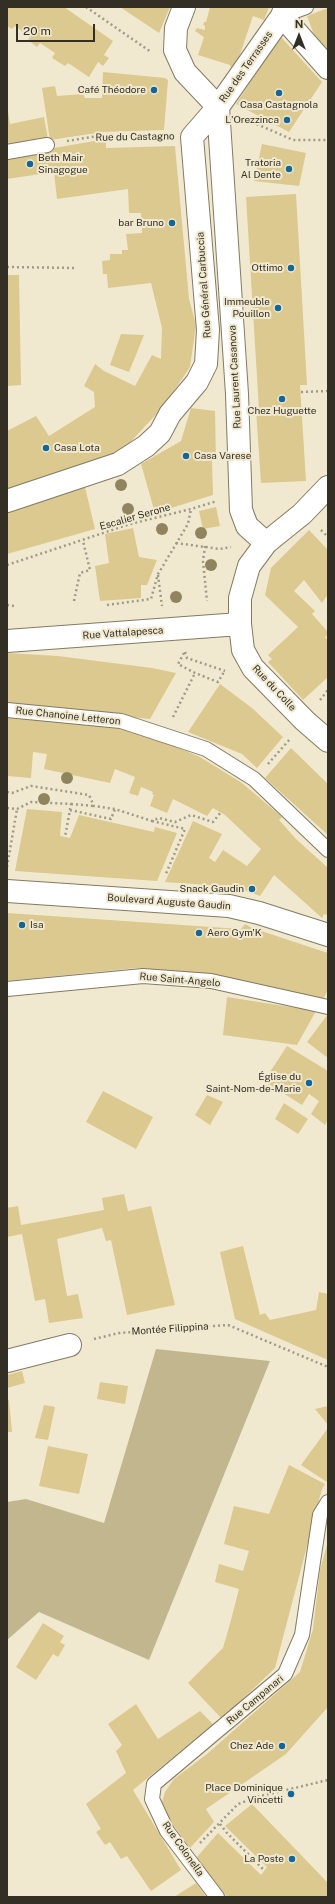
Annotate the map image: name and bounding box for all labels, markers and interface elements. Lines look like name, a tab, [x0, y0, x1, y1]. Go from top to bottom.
scale bar	[18, 16, 97, 42]
north arrow	[279, 16, 319, 56]
text: N	[295, 18, 303, 30]
text: 20 m	[23, 24, 51, 38]
street label: Rue des Terrasses	[217, 29, 275, 105]
place label: Café Théodore	[78, 84, 146, 96]
marker: Café Théodore	[149, 85, 159, 95]
marker: Casa Castagnola	[274, 88, 284, 98]
place label: Casa Castagnola	[240, 99, 318, 111]
place label: L'Orezzinca	[225, 114, 279, 126]
marker: L'Orezzinca	[282, 115, 292, 125]
street label: Rue du Castagno	[95, 130, 175, 144]
place label: Beth Mair Sinagogue	[38, 152, 88, 176]
place label: Tratoria Al Dente	[241, 157, 281, 180]
marker: Beth Mair Sinagogue	[25, 159, 35, 169]
marker: Tratoria Al Dente	[284, 164, 294, 174]
place label: bar Bruno	[118, 217, 164, 229]
marker: bar Bruno	[167, 218, 177, 228]
street label: Rue Général Carbuccia	[194, 231, 214, 339]
place label: Ottimo	[252, 262, 283, 274]
marker: Ottimo	[286, 263, 296, 273]
place label: Immeuble Pouillon	[224, 296, 270, 320]
marker: Immeuble Pouillon	[273, 303, 283, 313]
street label: Rue Laurent Casanova	[226, 325, 244, 429]
marker: Chez Huguette	[277, 394, 287, 404]
place label: Chez Huguette	[247, 405, 317, 417]
place label: Casa Lota	[54, 442, 100, 454]
marker: Casa Lota	[41, 443, 51, 453]
place label: Casa Varese	[194, 450, 251, 462]
marker: Casa Varese	[181, 451, 191, 461]
street label: Escalier Serone	[98, 501, 172, 533]
street label: Rue Vattalapesca	[82, 624, 164, 642]
street label: Rue du Colle	[250, 662, 298, 714]
street label: Rue Chanoine Letteron	[15, 705, 121, 727]
place label: Snack Gaudin	[180, 883, 244, 895]
marker: Snack Gaudin	[247, 884, 257, 894]
street label: Boulevard Auguste Gaudin	[107, 892, 231, 912]
place label: Isa	[30, 919, 43, 931]
marker: Isa	[17, 920, 27, 930]
place label: Aero Gym'K	[207, 927, 262, 939]
marker: Aero Gym'K	[194, 928, 204, 938]
street label: Rue Saint-Angelo	[139, 970, 221, 990]
place label: Église du Saint-Nom-de-Marie	[206, 1071, 301, 1094]
marker: Église du Saint-Nom-de-Marie	[304, 1078, 314, 1088]
street label: Montée Filippina	[131, 1320, 209, 1338]
street label: Rue Campanari	[224, 1673, 286, 1727]
place label: Chez Ade	[230, 1740, 274, 1752]
marker: Chez Ade	[277, 1741, 287, 1751]
place label: Place Dominique Vincetti	[205, 1782, 283, 1806]
marker: Place Dominique Vincetti	[286, 1789, 296, 1799]
street label: Rue Colonella	[160, 1819, 206, 1879]
place label: La Poste	[244, 1853, 284, 1865]
marker: La Poste	[287, 1854, 297, 1864]

